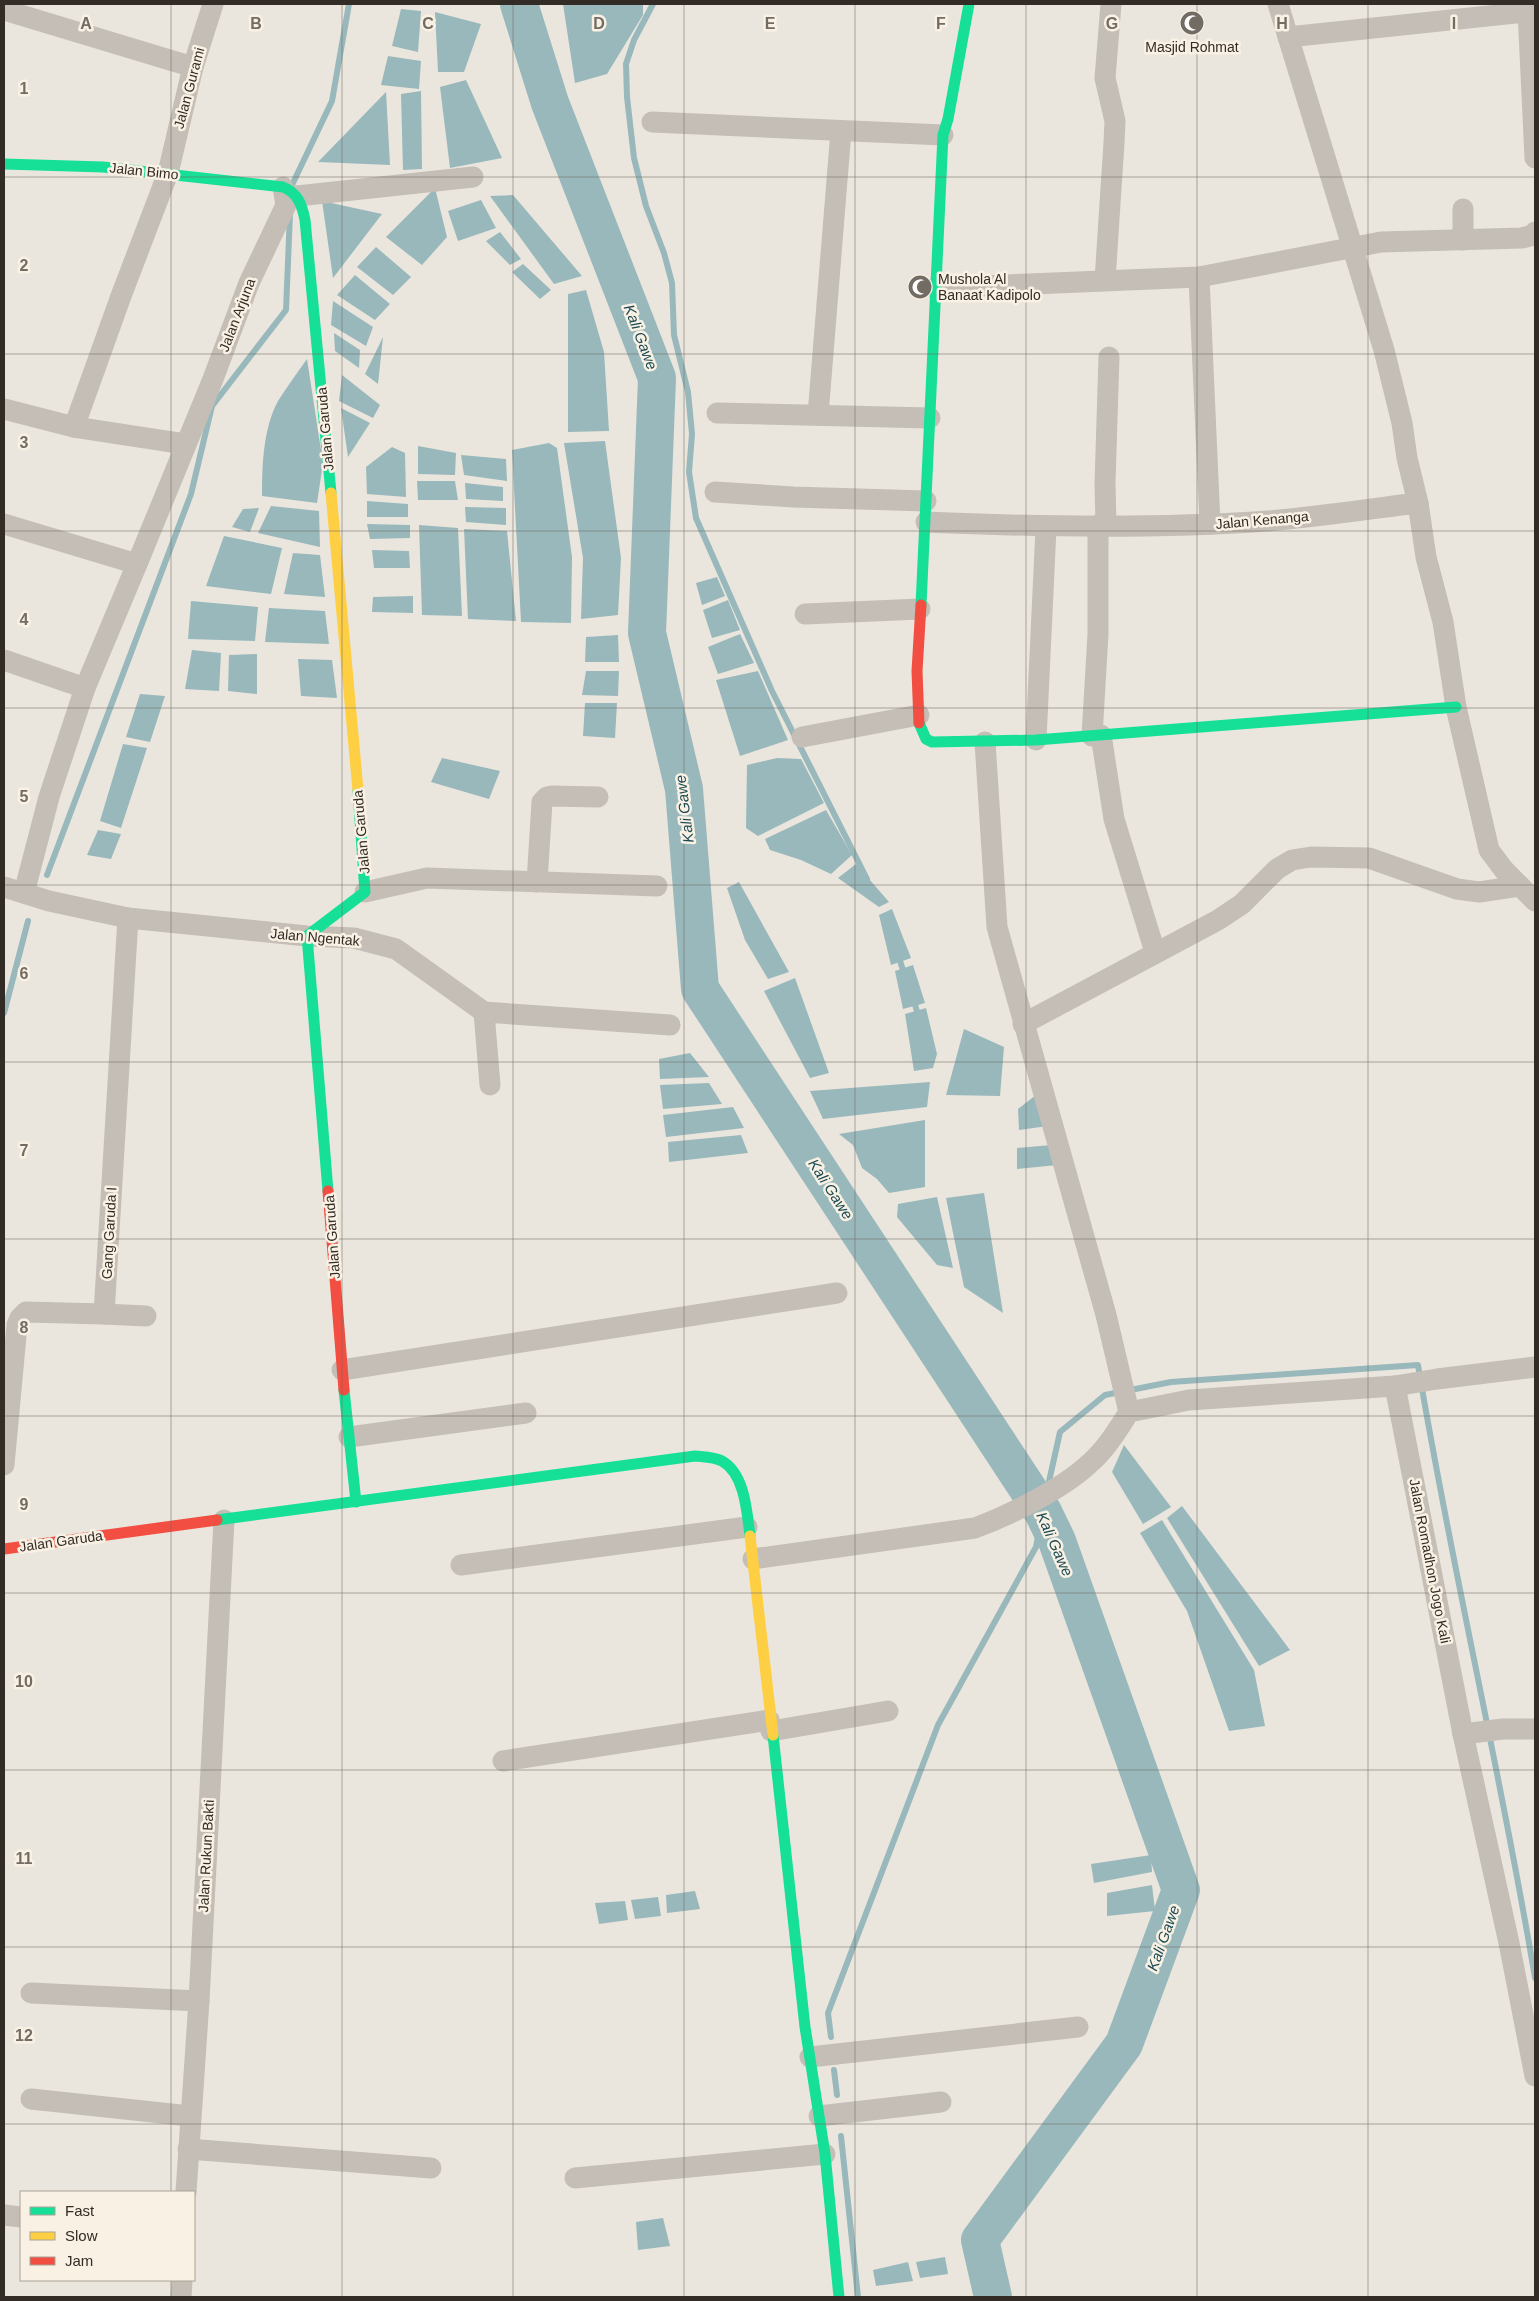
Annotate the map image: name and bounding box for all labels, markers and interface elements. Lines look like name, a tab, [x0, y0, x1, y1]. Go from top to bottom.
mosque icon: Masjid Rohmat	[1179, 10, 1205, 36]
text: A	[80, 15, 92, 32]
text: B	[250, 15, 262, 32]
text: C	[422, 15, 434, 32]
text: D	[593, 15, 605, 32]
text: E	[765, 15, 776, 32]
text: F	[936, 15, 946, 32]
text: G	[1106, 15, 1118, 32]
text: H	[1276, 15, 1288, 32]
text: I	[1452, 15, 1456, 32]
place label: Masjid Rohmat	[1145, 39, 1239, 55]
street label: Jalan Gurami	[170, 46, 208, 130]
text: 1	[20, 80, 29, 97]
street label: Jalan Bimo	[109, 159, 179, 183]
text: 2	[20, 257, 29, 274]
place label: Mushola Al Banaat Kadipolo	[938, 271, 1041, 303]
mosque icon: Mushola Al Banaat Kadipolo	[907, 274, 933, 300]
street label: Jalan Arjuna	[216, 276, 258, 354]
water label: Kali Gawe	[621, 302, 661, 372]
street label: Jalan Garuda	[313, 386, 337, 472]
text: 3	[20, 434, 29, 451]
street label: Jalan Kenanga	[1215, 508, 1309, 532]
text: 4	[20, 611, 29, 628]
water label: Kali Gawe	[671, 774, 697, 844]
text: 5	[20, 788, 29, 805]
street label: Jalan Garuda	[349, 789, 373, 875]
street label: Jalan Ngentak	[270, 925, 361, 949]
text: 6	[20, 965, 29, 982]
text: 7	[20, 1142, 29, 1159]
water label: Kali Gawe	[805, 1156, 857, 1222]
street label: Gang Garuda I	[99, 1186, 119, 1280]
street label: Jalan Garuda	[321, 1194, 343, 1279]
text: 8	[20, 1319, 29, 1336]
street label: Jalan Romadhon Jogo Kali	[1406, 1477, 1454, 1645]
text: 9	[20, 1496, 29, 1513]
water label: Kali Gawe	[1033, 1509, 1077, 1579]
street label: Jalan Garuda	[18, 1527, 104, 1555]
text: 10	[15, 1673, 33, 1690]
street label: Jalan Rukun Bakti	[195, 1799, 217, 1913]
text: 11	[16, 1850, 33, 1867]
water label: Kali Gawe	[1143, 1903, 1183, 1973]
text: 12	[15, 2027, 33, 2044]
legend	[20, 2191, 195, 2281]
text: Fast	[65, 2202, 95, 2219]
text: Slow	[65, 2227, 98, 2244]
text: Jam	[65, 2252, 93, 2269]

